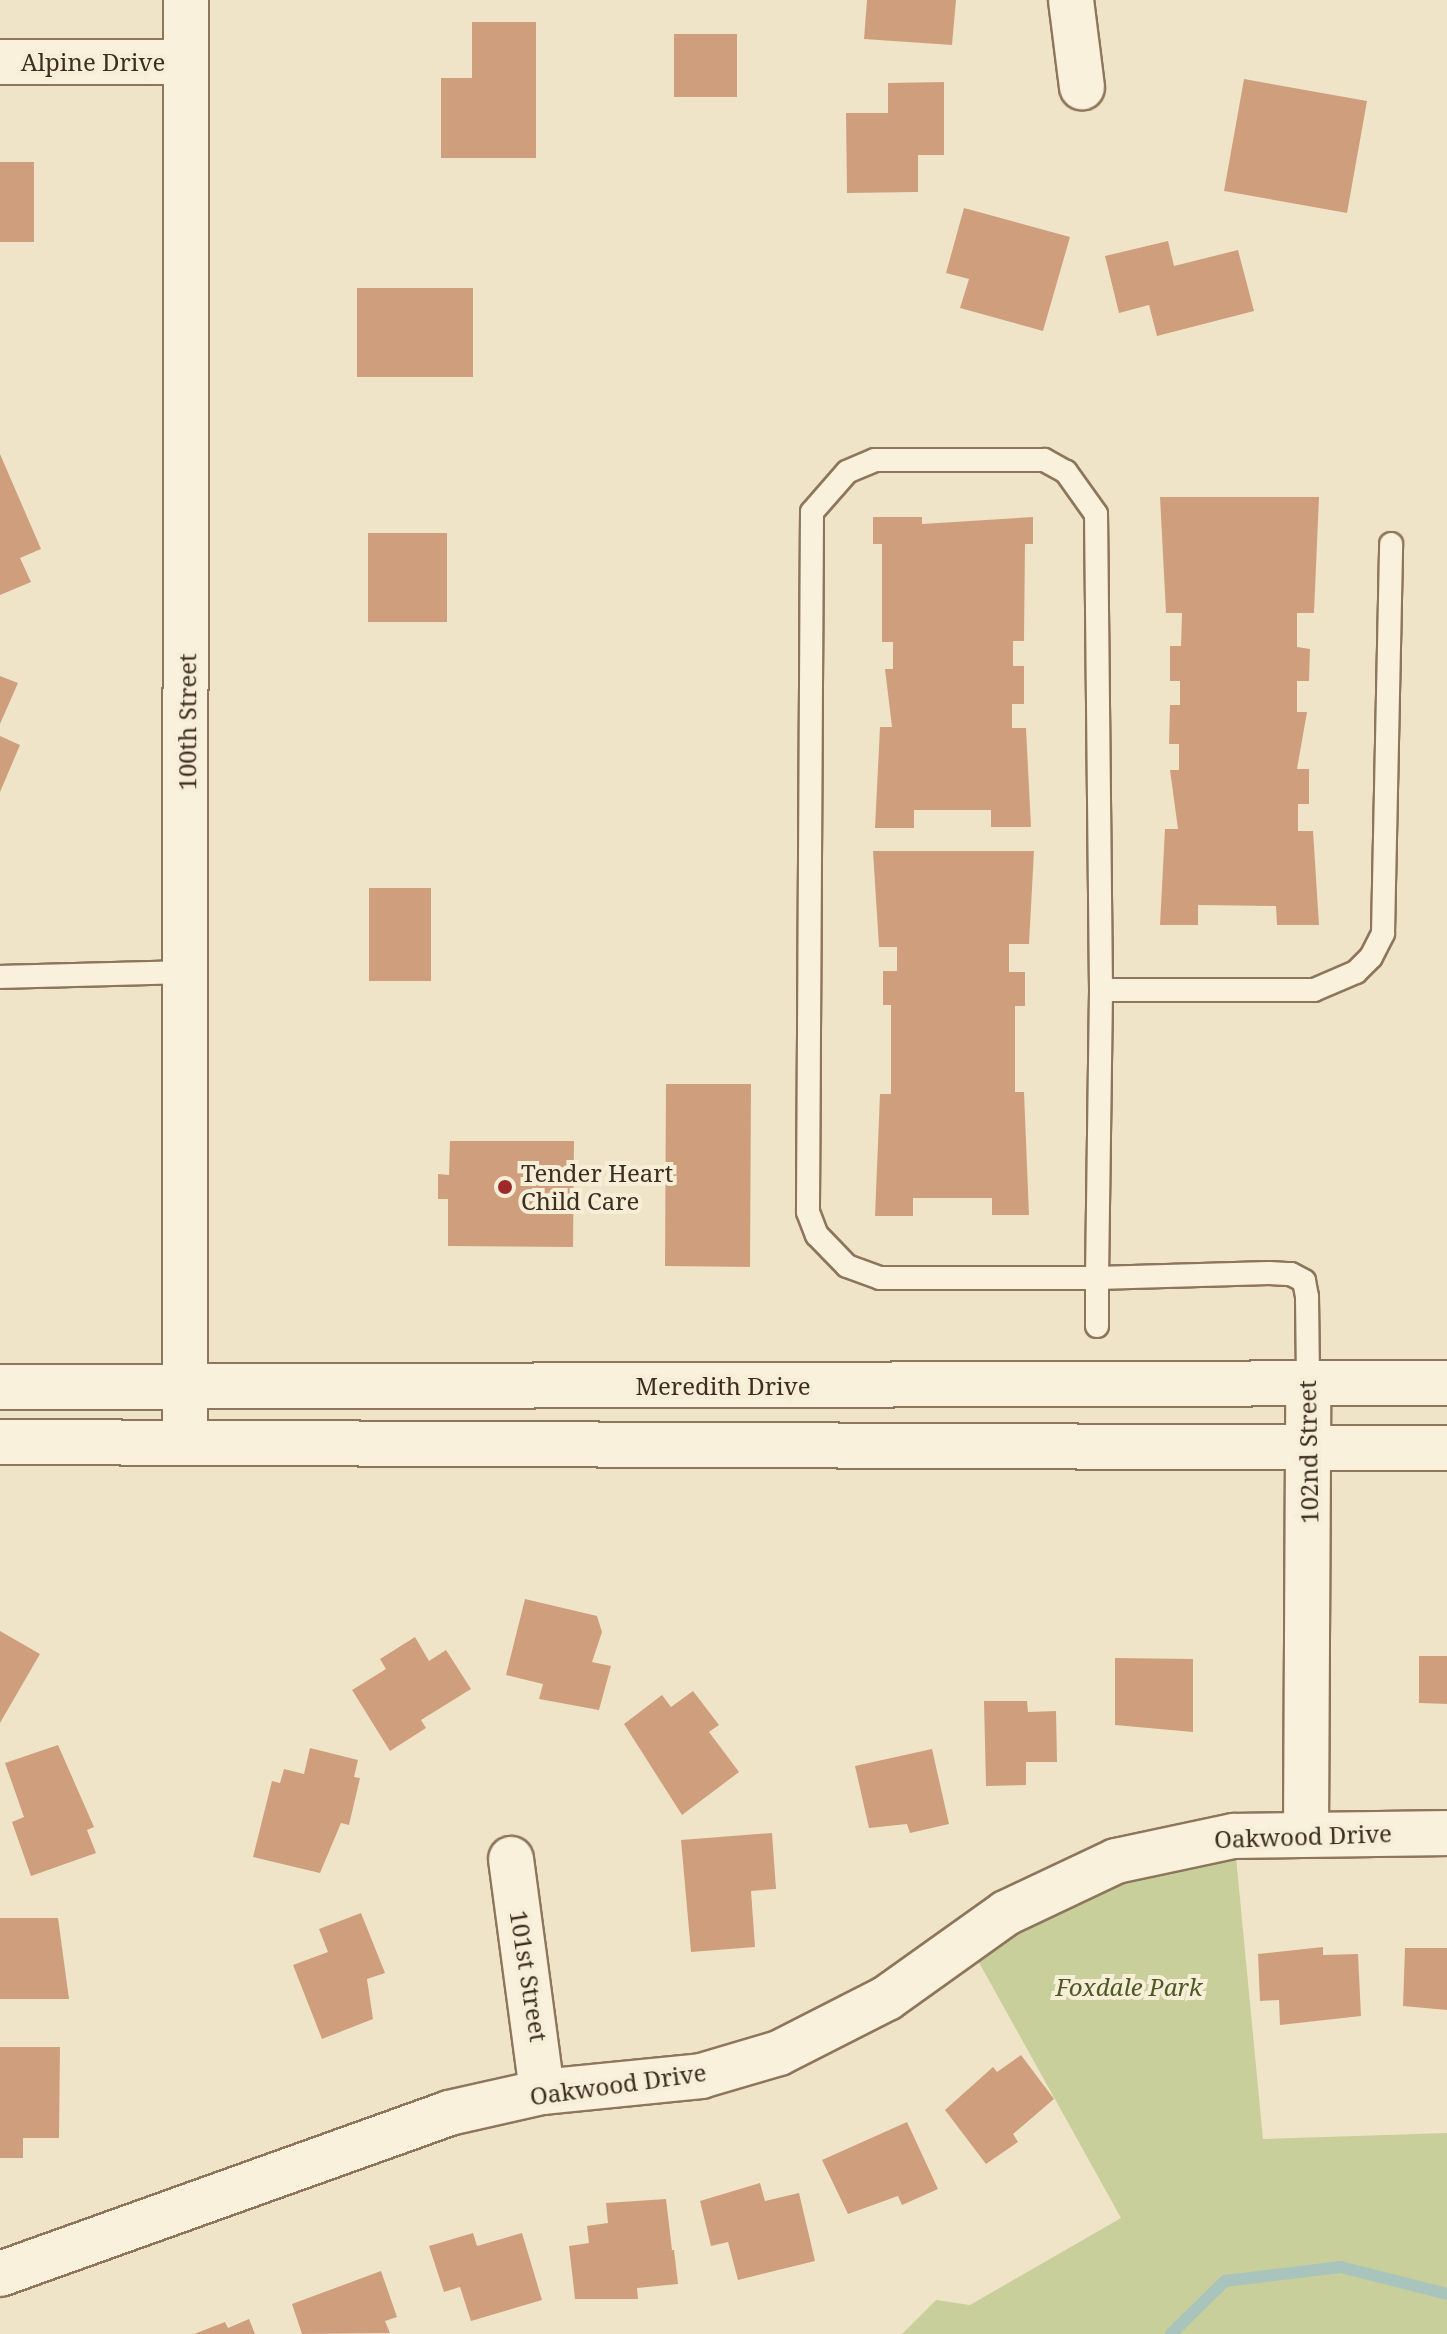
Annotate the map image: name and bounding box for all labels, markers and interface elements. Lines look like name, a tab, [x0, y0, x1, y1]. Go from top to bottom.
street label: Alpine Drive	[21, 48, 165, 76]
street label: 100th Street	[173, 653, 201, 791]
place label: Tender Heart Child Care	[521, 1159, 673, 1215]
marker: Tender Heart Child Care	[496, 1178, 514, 1196]
street label: Meredith Drive	[635, 1372, 811, 1400]
street label: 102nd Street	[1292, 1380, 1324, 1524]
street label: Oakwood Drive	[1214, 1819, 1392, 1853]
street label: 101st Street	[504, 1908, 554, 2044]
park label: Foxdale Park	[1056, 1973, 1202, 2001]
street label: Oakwood Drive	[528, 2057, 708, 2111]

